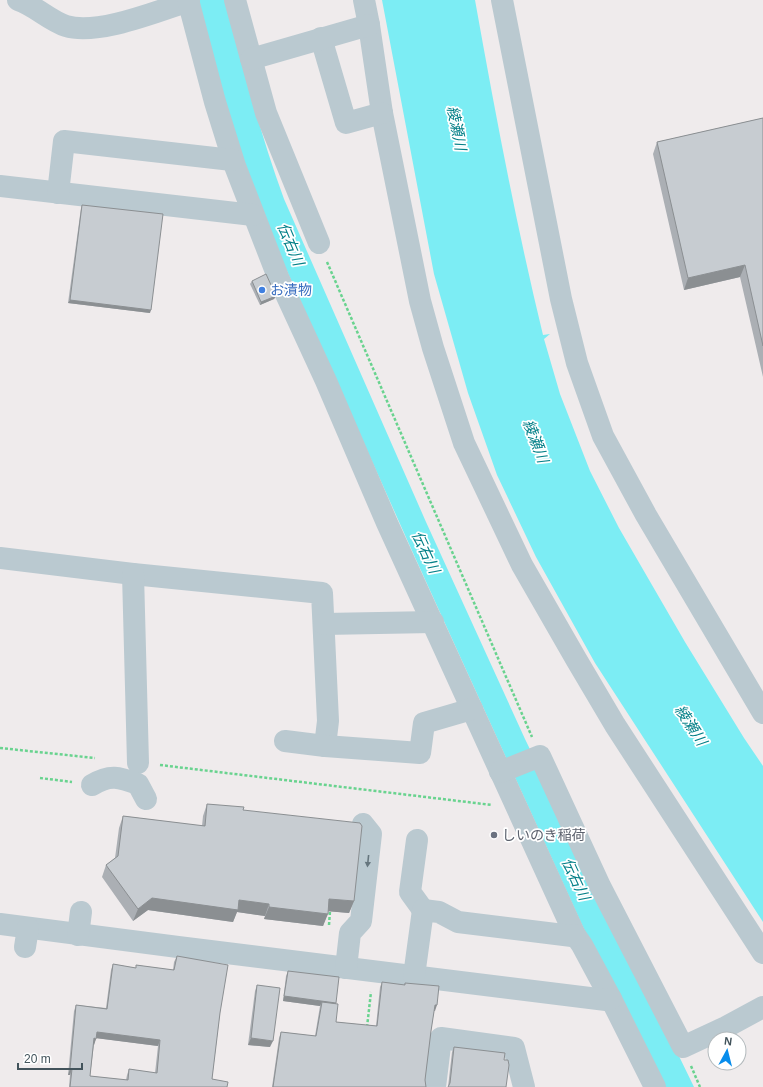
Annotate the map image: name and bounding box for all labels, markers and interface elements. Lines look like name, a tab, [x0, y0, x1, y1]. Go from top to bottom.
water label: 綾瀬川	[444, 104, 470, 154]
water label: 伝右川	[274, 220, 308, 270]
place label: お漬物	[270, 282, 312, 298]
marker: お漬物	[257, 285, 267, 295]
water label: 綾瀬川	[520, 417, 553, 467]
water label: 伝右川	[409, 528, 444, 578]
water label: 綾瀬川	[672, 701, 711, 750]
place label: しいのき稲荷	[502, 827, 586, 843]
marker: しいのき稲荷	[489, 830, 499, 840]
one-way arrow	[365, 854, 371, 867]
water label: 伝右川	[559, 855, 594, 905]
north arrow	[707, 1031, 747, 1071]
text: N	[724, 1035, 733, 1048]
scale bar	[18, 1045, 82, 1071]
text: 20 m	[24, 1052, 51, 1066]

